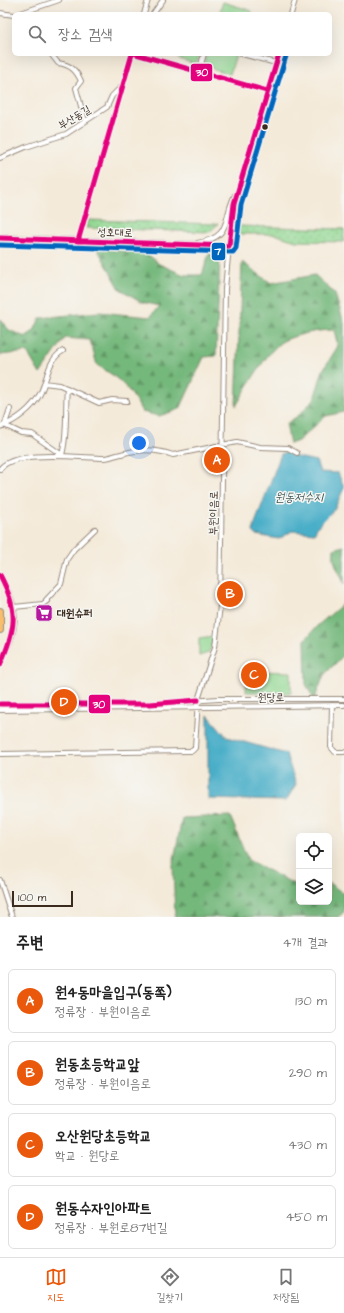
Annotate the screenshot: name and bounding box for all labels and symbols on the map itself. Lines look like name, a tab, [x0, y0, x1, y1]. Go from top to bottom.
line badge: 30	[190, 63, 213, 82]
text: 30	[195, 65, 208, 80]
street label: 부산동길	[55, 102, 93, 133]
unlabelled marker	[260, 122, 270, 132]
street label: 성호대로	[97, 224, 133, 241]
line badge: 7	[211, 242, 226, 261]
text: 7	[214, 244, 222, 259]
your location	[129, 433, 149, 453]
pin: A	[204, 445, 230, 475]
water label: 원동저수지	[275, 489, 324, 506]
street label: 부원이음로	[206, 491, 221, 535]
pin: B	[217, 579, 243, 609]
supermarket icon: 대원슈퍼	[34, 603, 54, 623]
place label: 대원슈퍼	[57, 606, 93, 621]
pin: C	[241, 660, 267, 690]
pin: D	[51, 687, 77, 717]
street label: 원당로	[258, 690, 285, 705]
line badge: 30	[88, 694, 111, 714]
text: 30	[92, 697, 105, 712]
scale bar	[12, 889, 73, 908]

